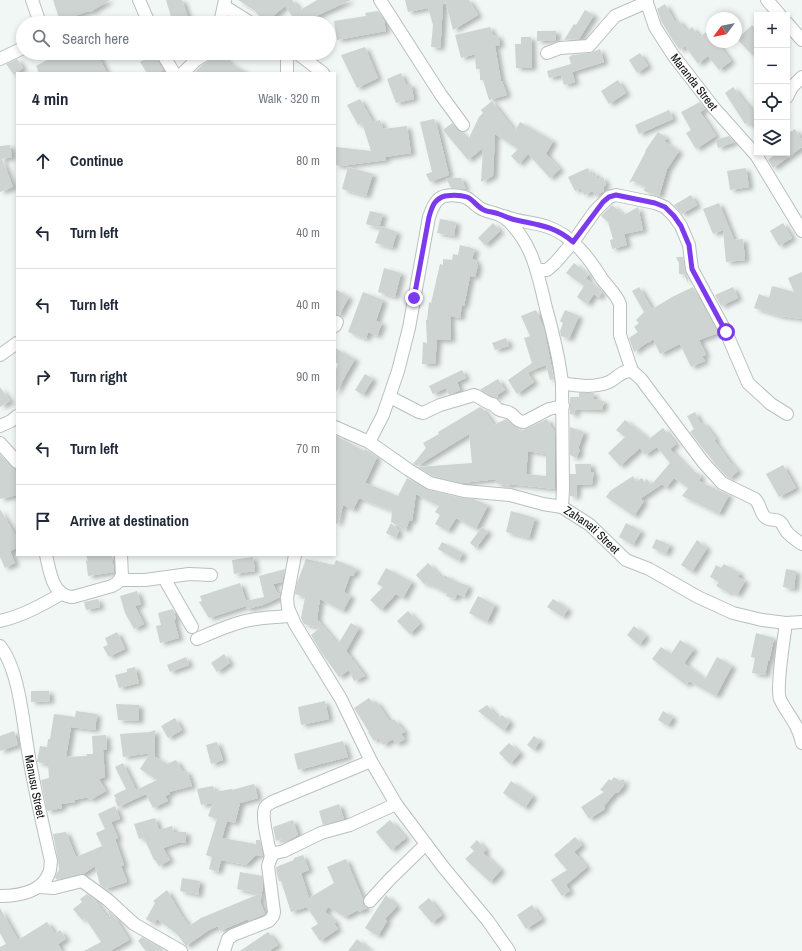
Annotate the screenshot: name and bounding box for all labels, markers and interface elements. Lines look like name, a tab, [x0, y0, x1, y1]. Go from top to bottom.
north arrow	[706, 12, 742, 48]
map controls	[754, 12, 790, 156]
button: +	[754, 12, 790, 48]
search box	[16, 16, 336, 60]
icon: search	[30, 27, 52, 49]
text: Search here	[62, 28, 129, 49]
button: −	[754, 48, 790, 84]
street label: Maranda Street	[667, 50, 721, 114]
button: locate	[754, 84, 790, 120]
text: 4 min	[32, 87, 68, 110]
text: Walk · 320 m	[258, 90, 320, 107]
button: layers	[754, 120, 790, 156]
icon: ahead	[32, 150, 54, 172]
text: Continue	[70, 150, 123, 171]
text: 80 m	[296, 152, 320, 169]
icon: left	[32, 222, 54, 244]
text: Turn left	[70, 222, 118, 243]
text: 40 m	[296, 224, 320, 241]
route end	[405, 289, 423, 307]
icon: left	[32, 294, 54, 316]
text: Turn left	[70, 294, 118, 315]
text: 40 m	[296, 296, 320, 313]
route start	[717, 323, 735, 341]
icon: right	[32, 366, 54, 388]
text: Turn right	[70, 366, 127, 387]
text: 90 m	[296, 368, 320, 385]
icon: left	[32, 438, 54, 460]
text: Turn left	[70, 438, 118, 459]
text: 70 m	[296, 440, 320, 457]
street label: Zahanati Street	[561, 502, 623, 558]
icon: arrive	[32, 510, 54, 532]
text: Arrive at destination	[70, 510, 189, 531]
street label: Manusu Street	[21, 754, 49, 820]

